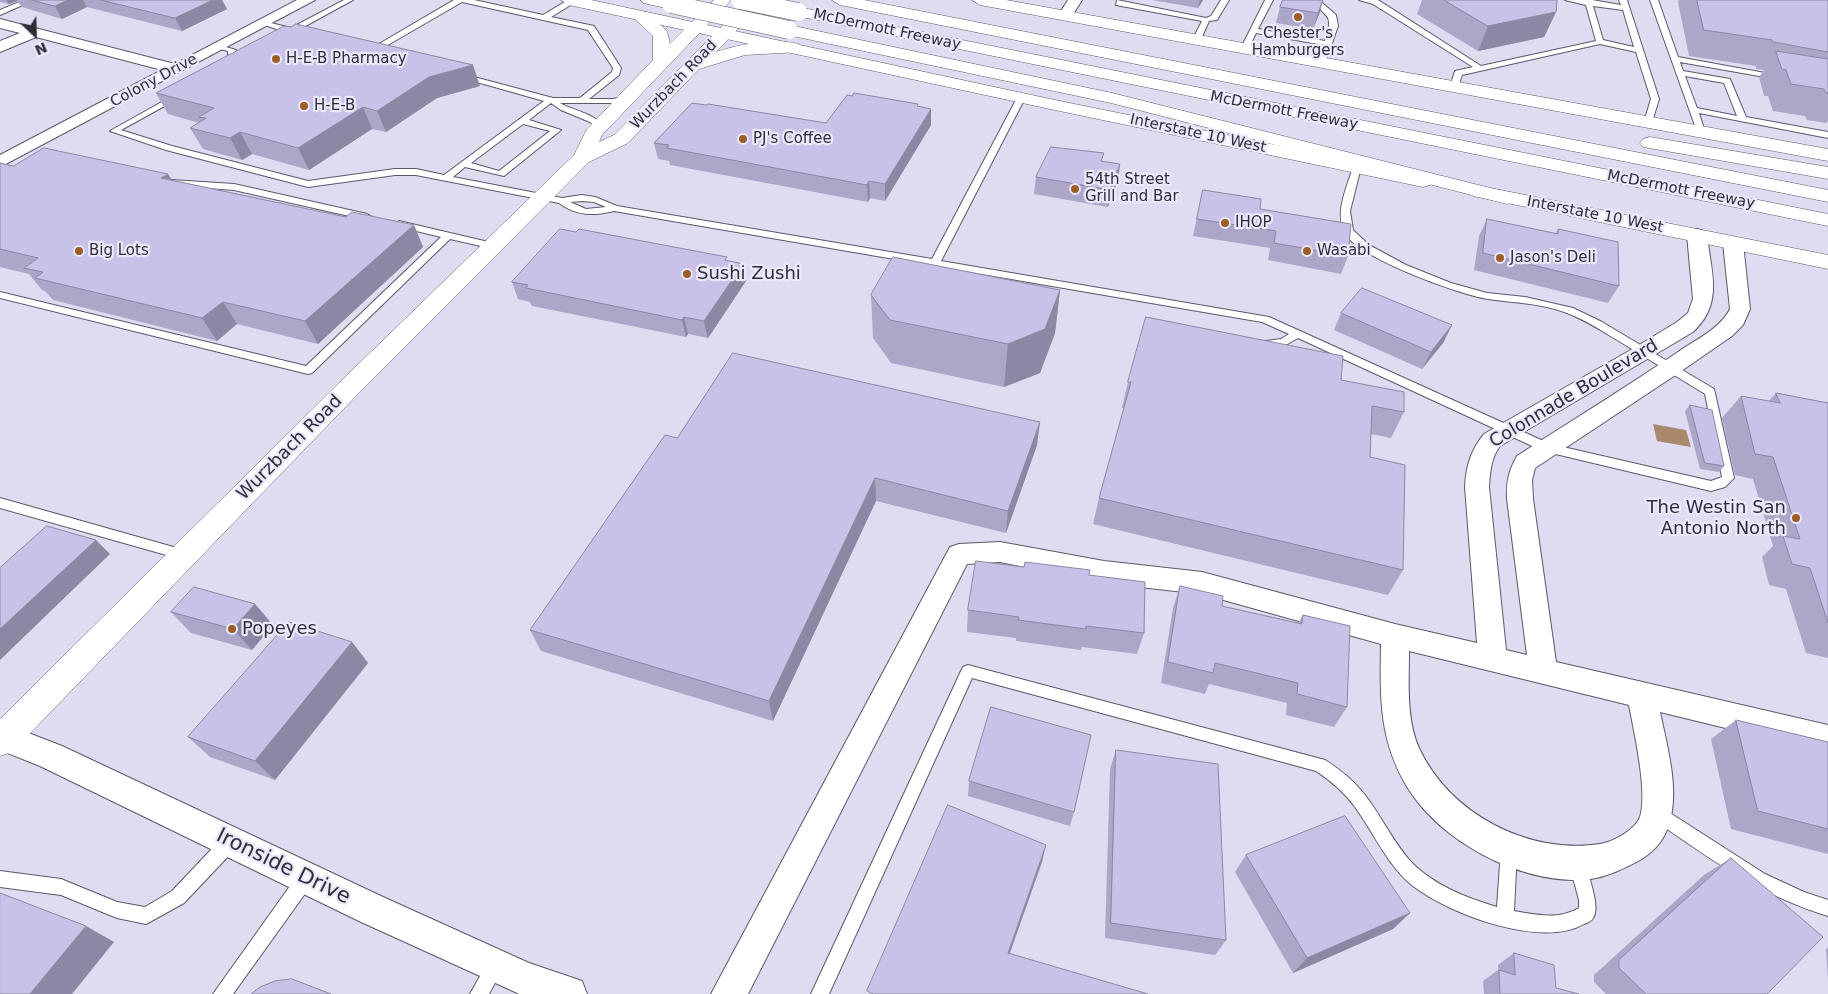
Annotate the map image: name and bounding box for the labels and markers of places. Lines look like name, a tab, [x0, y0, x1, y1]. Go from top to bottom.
marker: Chester's Hamburgers	[1292, 11, 1304, 23]
place label: Chester's Hamburgers	[1252, 25, 1344, 60]
place label: H-E-B Pharmacy	[286, 50, 407, 68]
marker: H-E-B Pharmacy	[270, 53, 282, 65]
place label: H-E-B	[314, 97, 355, 115]
marker: H-E-B	[298, 100, 310, 112]
place label: PJ's Coffee	[753, 130, 832, 148]
marker: PJ's Coffee	[737, 133, 749, 145]
place label: 54th Street Grill and Bar	[1085, 171, 1179, 206]
marker: 54th Street Grill and Bar	[1069, 183, 1081, 195]
place label: IHOP	[1235, 214, 1272, 232]
marker: IHOP	[1219, 217, 1231, 229]
place label: Big Lots	[89, 242, 149, 260]
place label: Wasabi	[1317, 242, 1371, 260]
marker: Big Lots	[73, 245, 85, 257]
marker: Wasabi	[1301, 245, 1313, 257]
place label: Jason's Deli	[1510, 249, 1596, 267]
marker: Jason's Deli	[1494, 252, 1506, 264]
place label: Sushi Zushi	[697, 263, 801, 285]
marker: Sushi Zushi	[681, 268, 693, 280]
place label: The Westin San Antonio North	[1647, 497, 1786, 540]
marker: The Westin San Antonio North	[1790, 512, 1802, 524]
place label: Popeyes	[242, 618, 317, 640]
marker: Popeyes	[226, 623, 238, 635]

